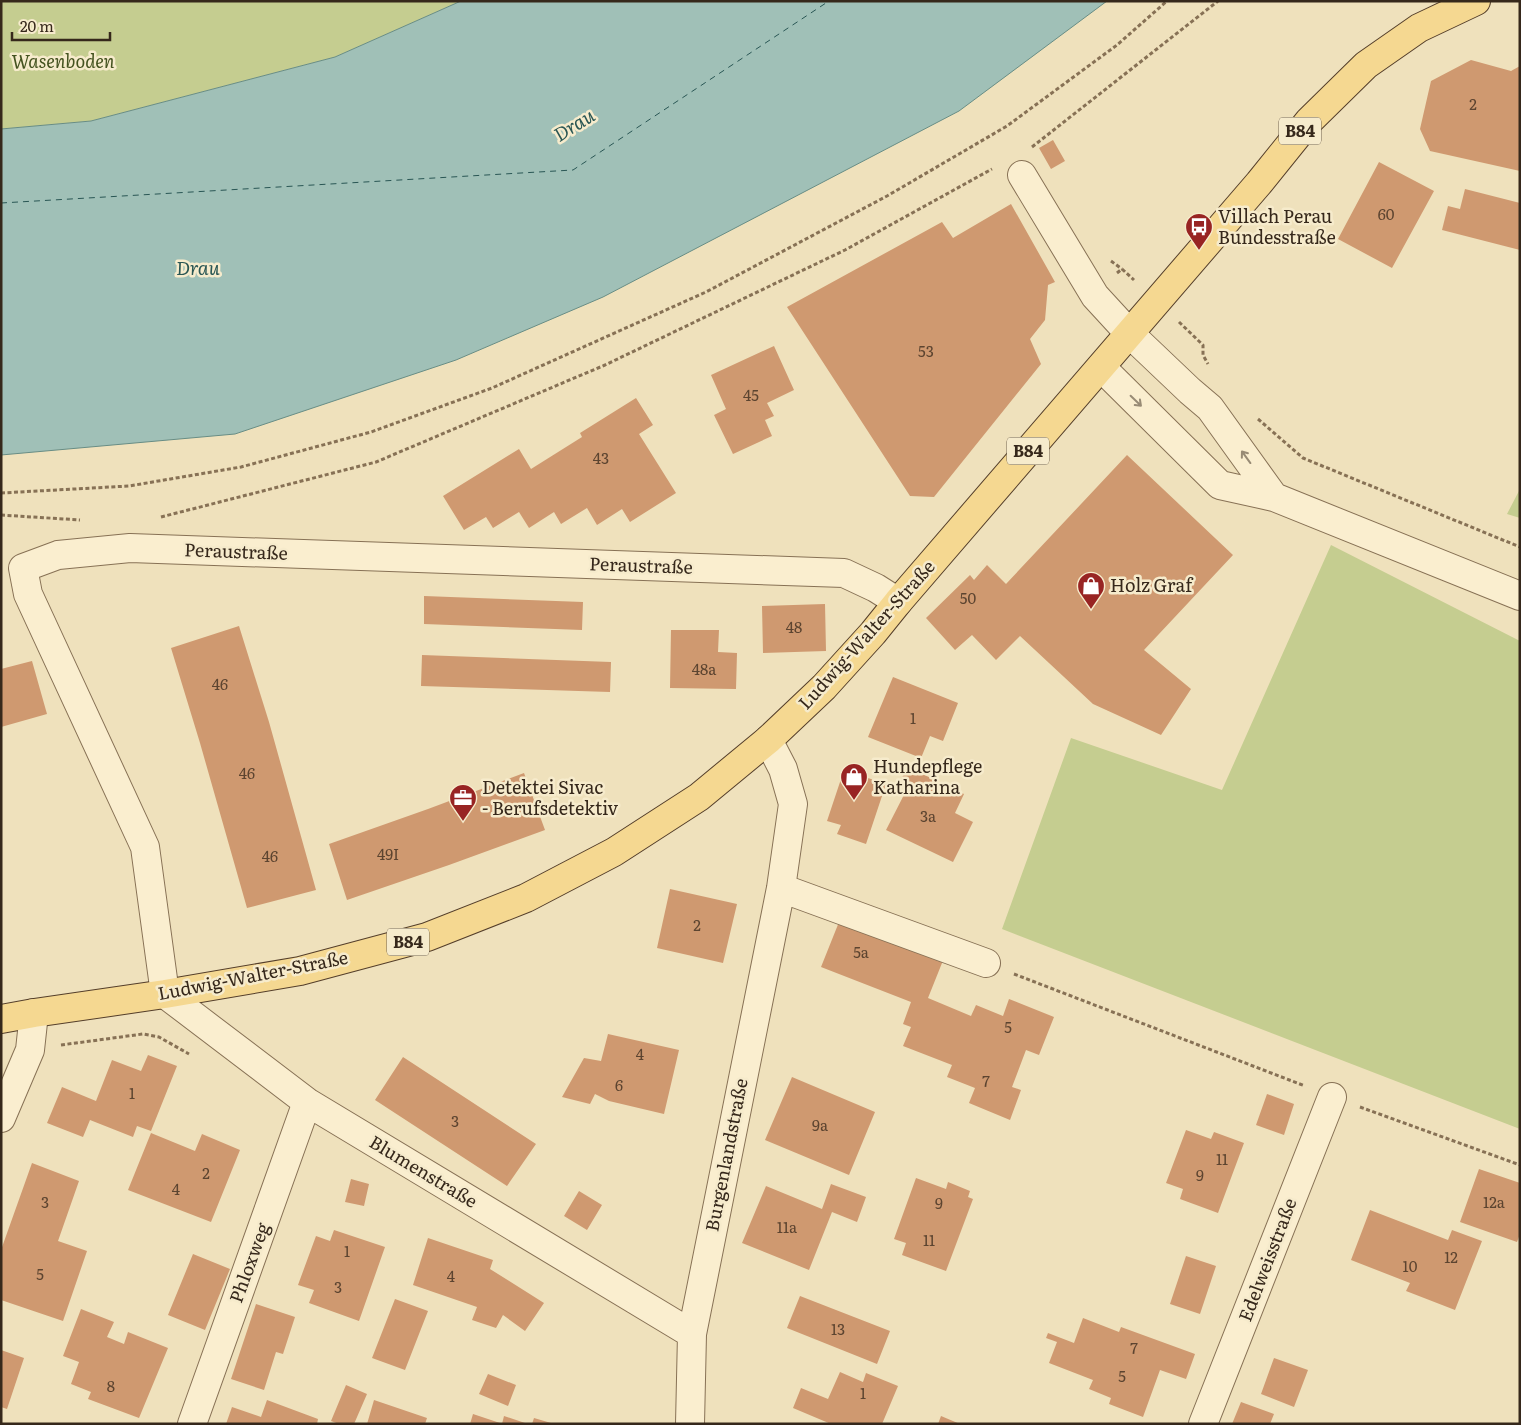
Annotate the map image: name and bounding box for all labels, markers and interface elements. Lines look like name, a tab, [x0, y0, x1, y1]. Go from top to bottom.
scale bar	[12, 10, 110, 42]
text: 20 m	[20, 14, 54, 37]
park label: Wasenboden	[11, 47, 115, 74]
house number: 2	[1469, 92, 1477, 115]
water label: Drau	[547, 100, 600, 148]
road number: B84	[1279, 118, 1321, 144]
place label: Villach Perau Bundesstraße	[1218, 202, 1336, 250]
house number: 60	[1378, 202, 1395, 225]
bus stop icon: Villach Perau Bundesstraße	[1184, 212, 1214, 251]
water label: Drau	[176, 253, 221, 281]
house number: 53	[918, 339, 934, 362]
house number: 45	[743, 383, 759, 406]
one-way arrow	[1129, 395, 1142, 407]
road number: B84	[1007, 438, 1049, 464]
house number: 43	[593, 446, 609, 469]
one-way arrow	[1241, 450, 1251, 464]
street label: Peraustraße	[184, 535, 288, 566]
street label: Peraustraße	[589, 549, 693, 580]
street label: Ludwig-Walter-Straße	[791, 553, 941, 715]
shop icon: Holz Graf	[1076, 571, 1106, 610]
place label: Holz Graf	[1110, 571, 1194, 598]
house number: 50	[960, 586, 976, 609]
house number: 48	[786, 615, 802, 638]
house number: 48a	[692, 657, 717, 680]
house number: 46	[212, 672, 228, 695]
house number: 1	[910, 706, 916, 729]
place label: Hundepflege Katharina	[873, 752, 982, 800]
house number: 46	[239, 761, 255, 784]
shop icon: Hundepflege Katharina	[839, 762, 869, 801]
place label: Detektei Sivac - Berufsdetektiv	[482, 773, 619, 821]
office icon: Detektei Sivac - Berufsdetektiv	[448, 783, 478, 822]
house number: 3a	[920, 804, 937, 827]
house number: 49I	[377, 842, 399, 865]
house number: 46	[262, 844, 278, 867]
house number: 2	[693, 913, 701, 936]
road number: B84	[387, 929, 429, 956]
house number: 5a	[853, 940, 870, 963]
street label: Ludwig-Walter-Straße	[155, 943, 350, 1006]
house number: 5	[1004, 1015, 1012, 1038]
house number: 4	[636, 1042, 644, 1065]
house number: 7	[982, 1069, 990, 1092]
house number: 6	[615, 1073, 623, 1096]
street label: Burgenlandstraße	[697, 1076, 754, 1234]
house number: 1	[129, 1081, 135, 1104]
house number: 3	[451, 1109, 459, 1132]
house number: 9a	[812, 1113, 829, 1136]
street label: Blumenstraße	[365, 1128, 483, 1214]
house number: 11	[1216, 1147, 1228, 1170]
house number: 2	[202, 1161, 210, 1184]
house number: 9	[1196, 1163, 1204, 1186]
house number: 4	[172, 1177, 180, 1200]
house number: 3	[41, 1190, 49, 1213]
house number: 12a	[1483, 1190, 1506, 1213]
house number: 9	[935, 1191, 943, 1214]
street label: Edelweisstraße	[1231, 1194, 1303, 1325]
house number: 11a	[777, 1215, 798, 1238]
street label: Phloxweg	[222, 1218, 276, 1306]
house number: 11	[923, 1228, 935, 1251]
house number: 1	[344, 1239, 350, 1262]
house number: 12	[1444, 1245, 1458, 1268]
house number: 10	[1403, 1254, 1418, 1277]
house number: 5	[36, 1262, 44, 1285]
house number: 4	[447, 1264, 455, 1287]
house number: 3	[334, 1275, 342, 1298]
house number: 13	[831, 1317, 845, 1340]
house number: 7	[1130, 1336, 1138, 1359]
house number: 5	[1118, 1364, 1126, 1387]
house number: 8	[107, 1374, 115, 1397]
house number: 1	[860, 1381, 866, 1404]

